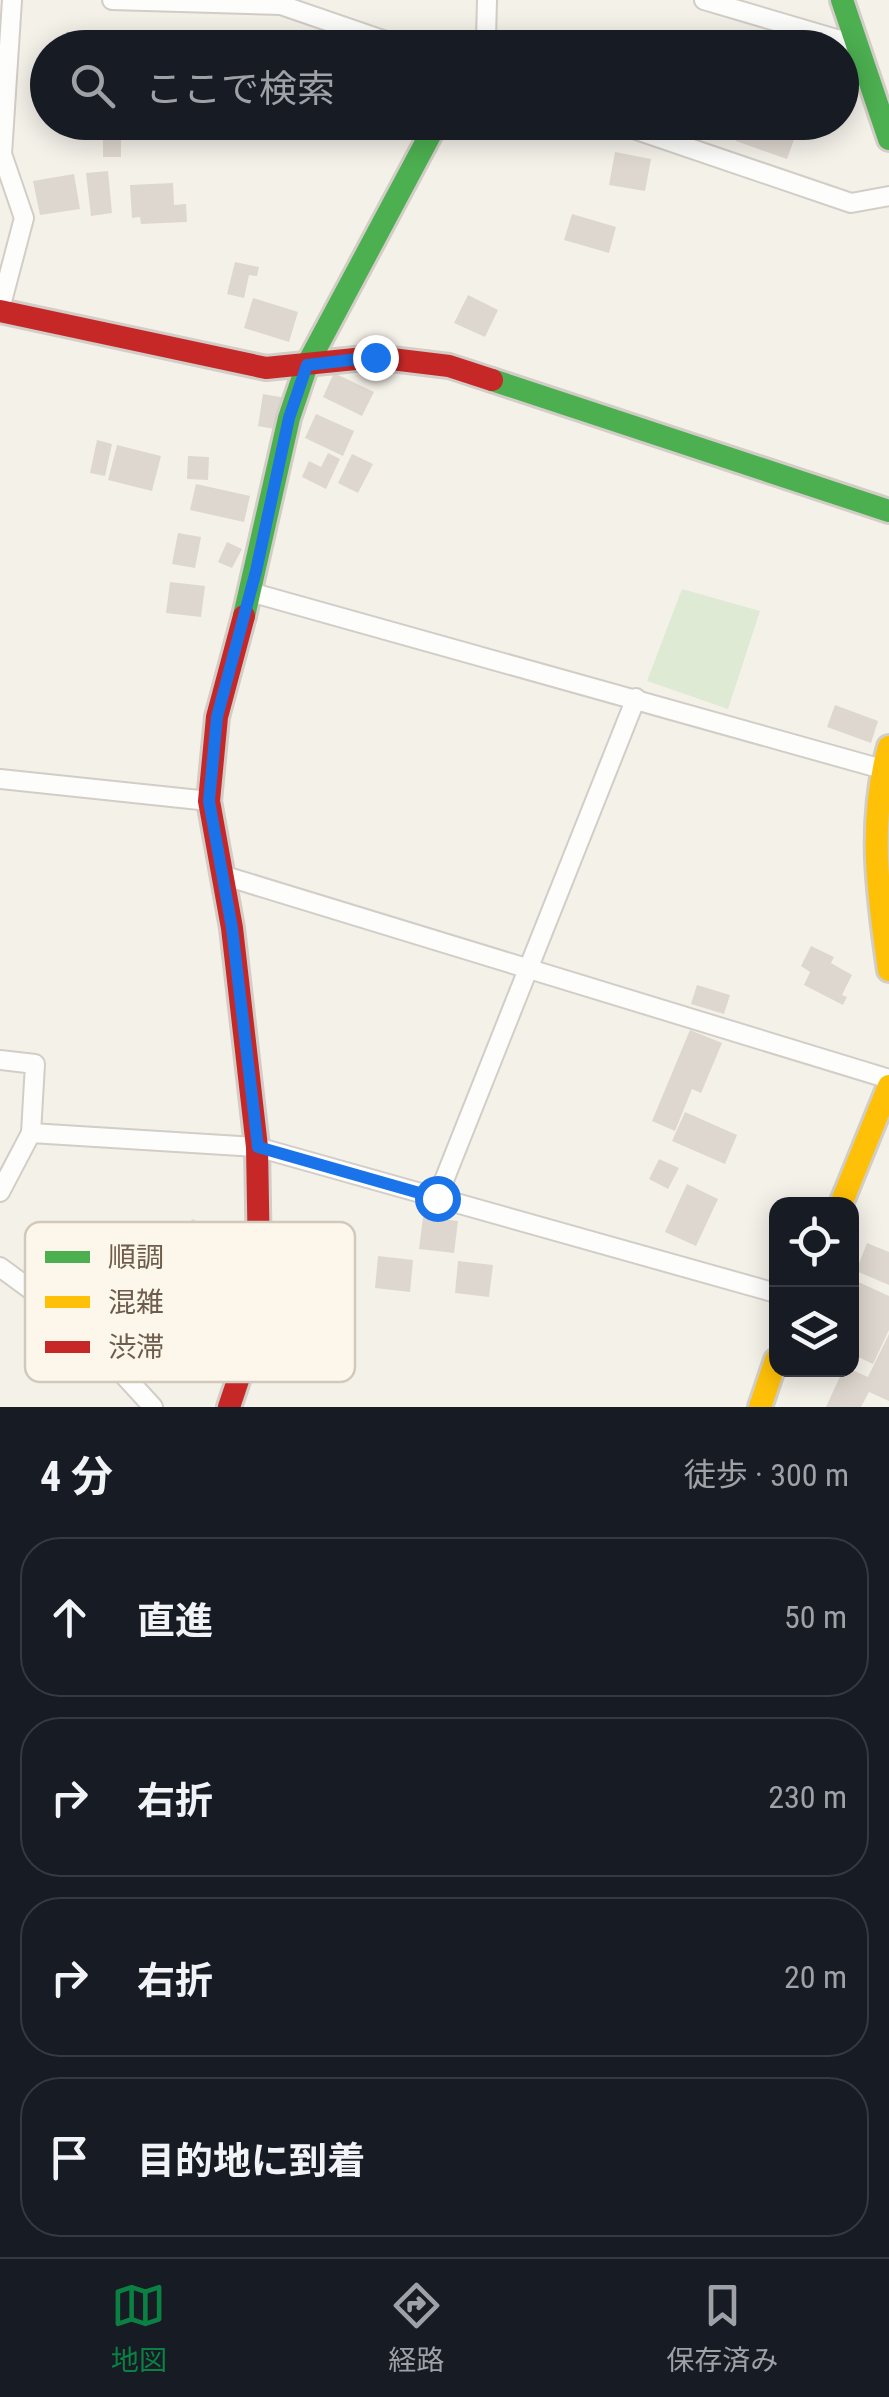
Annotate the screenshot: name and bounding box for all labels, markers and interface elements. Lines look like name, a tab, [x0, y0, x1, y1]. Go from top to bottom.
search box	[30, 30, 859, 140]
icon: search	[65, 58, 120, 113]
text: ここで検索	[145, 67, 335, 111]
route end	[353, 335, 399, 381]
route start	[415, 1176, 461, 1222]
map controls	[769, 1197, 859, 1377]
button: locate	[769, 1197, 859, 1287]
legend	[25, 1222, 355, 1382]
text: 順調	[108, 1241, 164, 1274]
text: 混雑	[108, 1286, 164, 1319]
button: layers	[769, 1287, 859, 1377]
text: 渋滞	[108, 1331, 164, 1364]
text: 4 分	[40, 1452, 113, 1501]
text: 徒歩 · 300 m	[684, 1456, 849, 1494]
icon: ahead	[42, 1590, 97, 1645]
text: 50 m	[784, 1598, 847, 1636]
text: 直進	[137, 1599, 213, 1643]
icon: right	[42, 1770, 97, 1825]
text: 230 m	[768, 1778, 847, 1816]
text: 右折	[137, 1779, 213, 1823]
icon: right	[42, 1950, 97, 2005]
text: 20 m	[784, 1958, 847, 1996]
text: 右折	[137, 1959, 213, 2003]
icon: arrive	[42, 2130, 97, 2185]
text: 目的地に到着	[137, 2139, 365, 2183]
tab: 地図	[111, 2278, 167, 2378]
tab: 経路	[388, 2278, 444, 2378]
tab: 保存済み	[666, 2278, 778, 2378]

